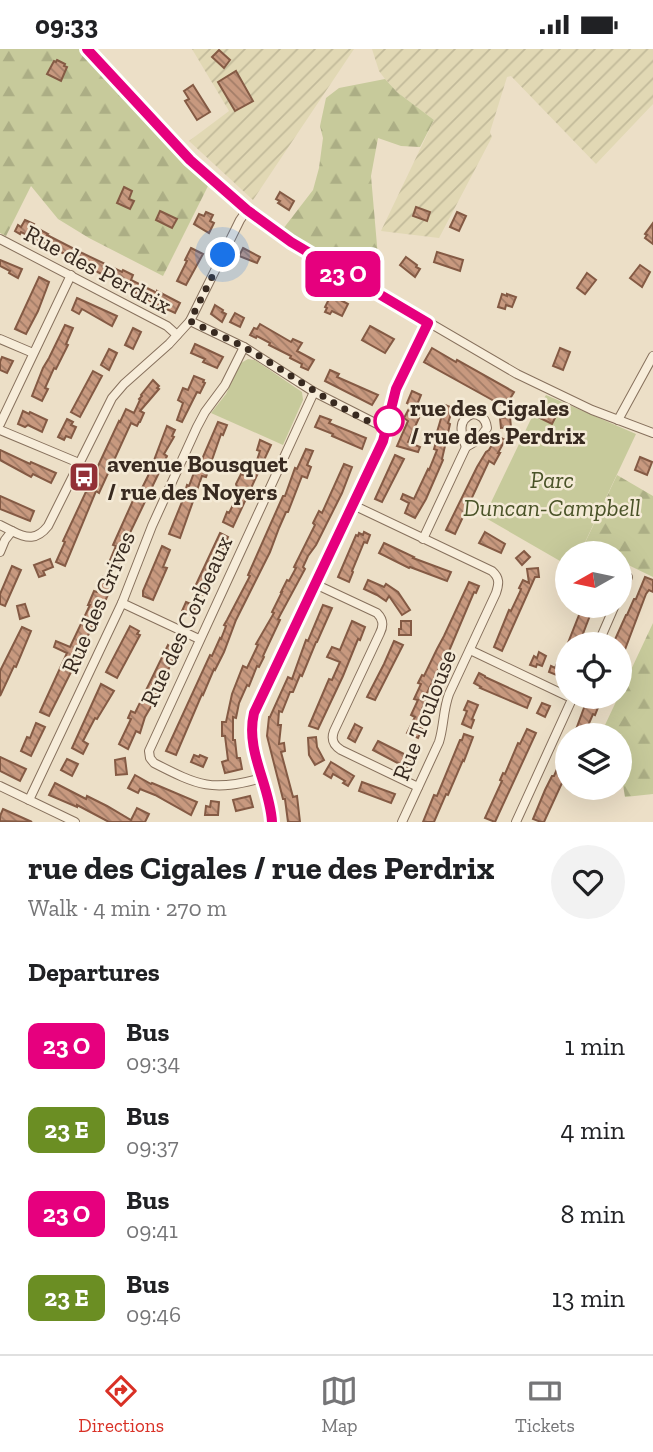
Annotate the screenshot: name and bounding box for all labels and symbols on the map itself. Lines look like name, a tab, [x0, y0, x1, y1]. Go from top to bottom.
street label: Rue des Perdrix	[20, 218, 176, 320]
your location	[205, 237, 240, 272]
line badge: 23 O	[294, 251, 392, 297]
place label: rue des Cigales / rue des Perdrix	[410, 393, 586, 450]
marker: rue des Cigales / rue des Perdrix	[374, 406, 404, 436]
place label: avenue Bousquet / rue des Noyers	[107, 449, 288, 506]
bus stop icon: avenue Bousquet / rue des Noyers	[67, 460, 101, 494]
park label: Parc Duncan-Campbell	[463, 465, 641, 522]
street label: Rue des Grives	[55, 526, 141, 678]
street label: Rue des Corbeaux	[134, 531, 238, 711]
north arrow	[555, 541, 632, 618]
street label: Rue Toulouse	[386, 646, 462, 784]

